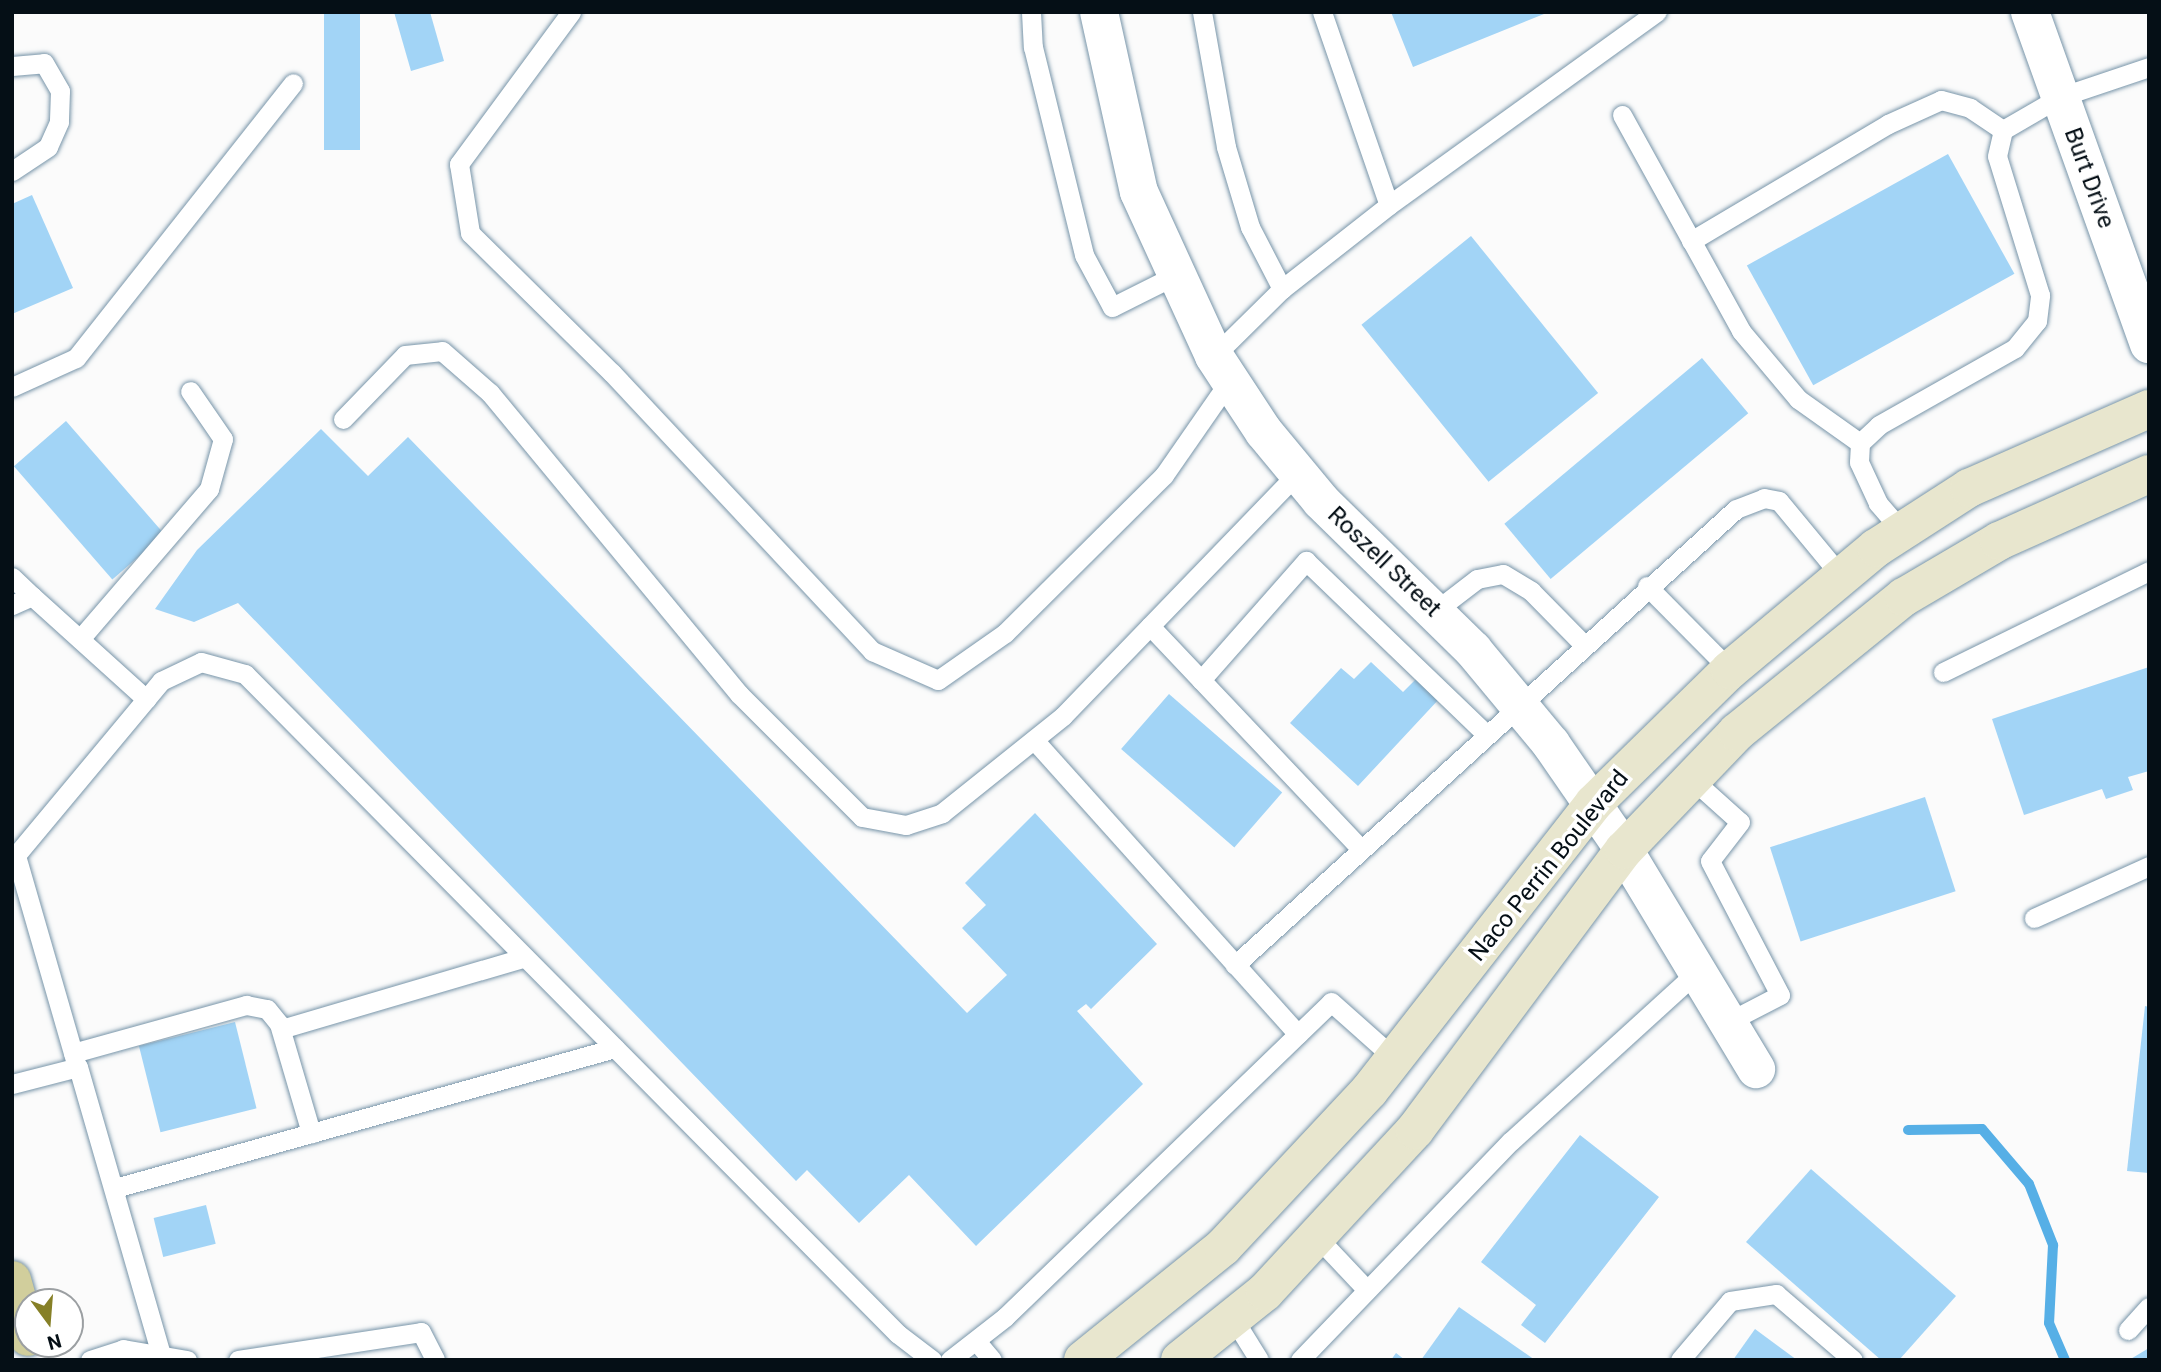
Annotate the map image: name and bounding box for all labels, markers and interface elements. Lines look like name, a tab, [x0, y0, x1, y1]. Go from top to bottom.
street label: Burt Drive	[2058, 124, 2120, 232]
street label: Roszell Street	[1321, 501, 1447, 623]
street label: Naco Perrin Boulevard	[1463, 765, 1635, 967]
north arrow	[14, 1288, 84, 1358]
text: N	[45, 1329, 64, 1355]

